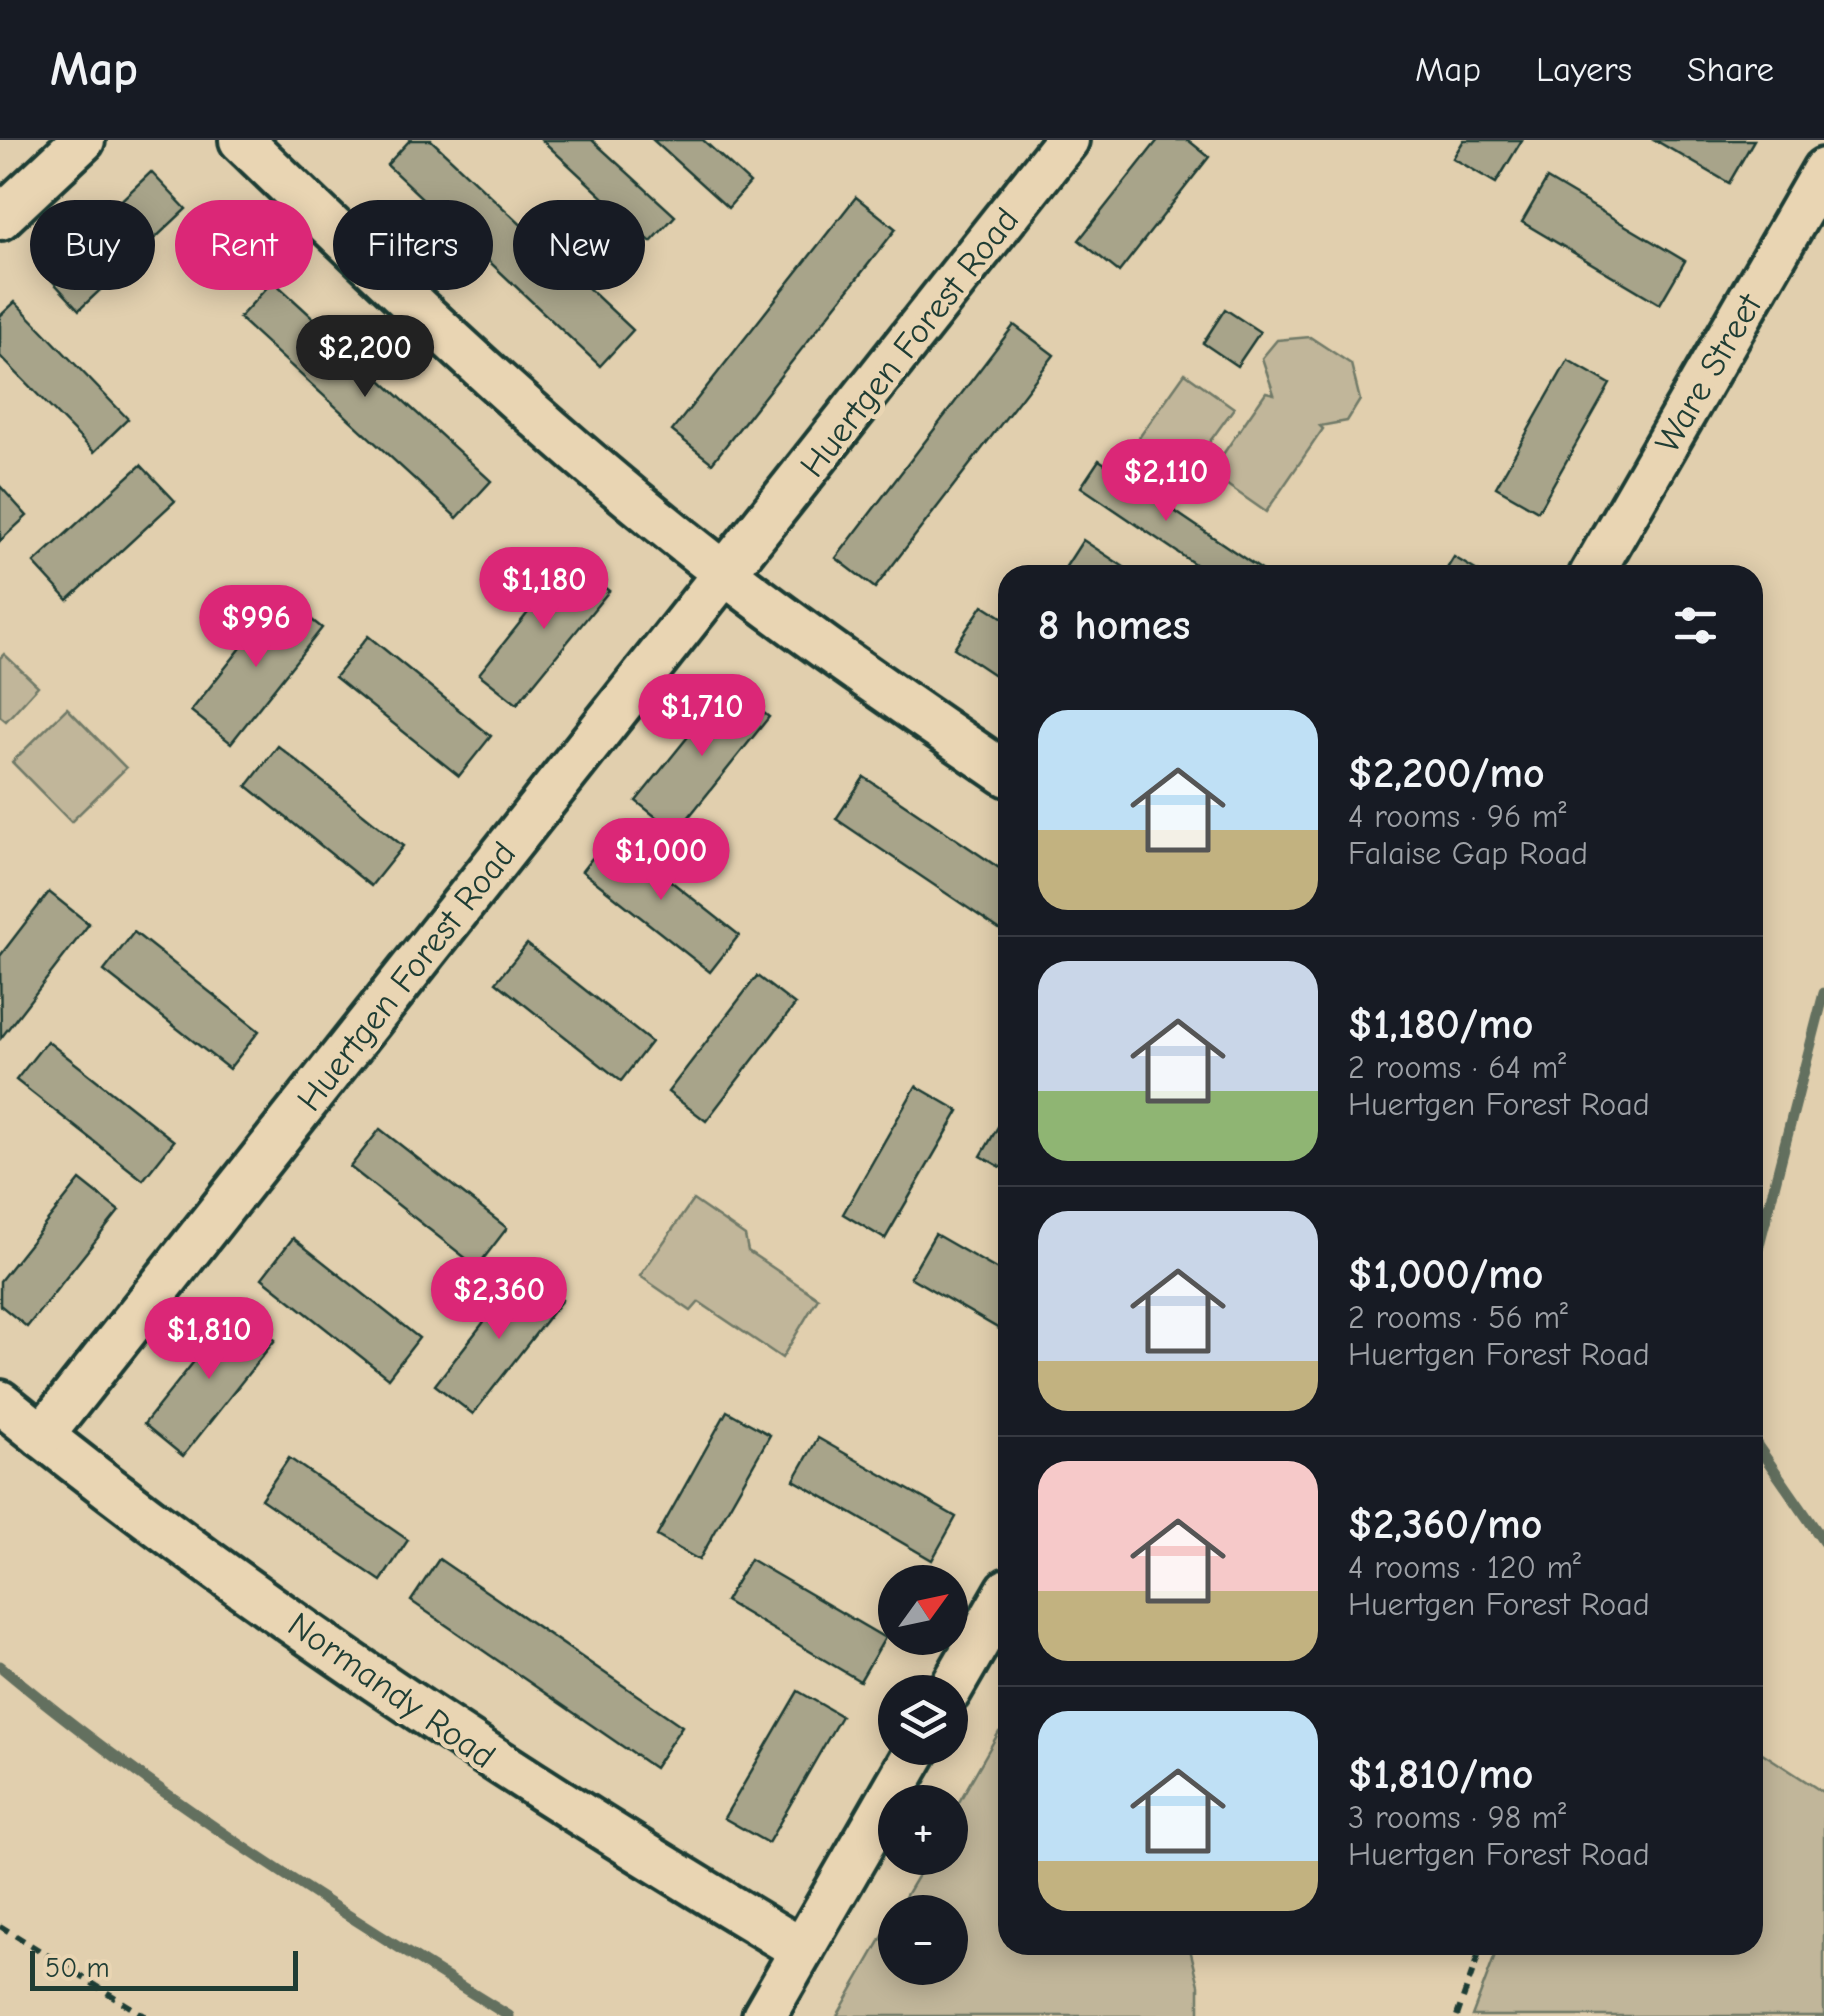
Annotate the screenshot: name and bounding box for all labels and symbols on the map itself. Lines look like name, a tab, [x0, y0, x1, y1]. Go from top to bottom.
street label: Huertgen Forest Road	[792, 200, 1027, 485]
street label: Ware Street	[1647, 286, 1771, 460]
pin: $2,200	[284, 315, 446, 400]
pin: $2,110	[1085, 439, 1247, 524]
pin: $1,180	[463, 547, 625, 632]
pin: $996	[197, 585, 315, 670]
pin: $1,710	[621, 674, 783, 759]
pin: $1,000	[580, 818, 742, 903]
street label: Huertgen Forest Road	[289, 834, 524, 1119]
pin: $2,360	[418, 1257, 580, 1342]
pin: $1,810	[128, 1297, 290, 1382]
north arrow	[878, 1565, 968, 1655]
street label: Normandy Road	[280, 1604, 503, 1777]
scale bar	[30, 1946, 298, 1990]

